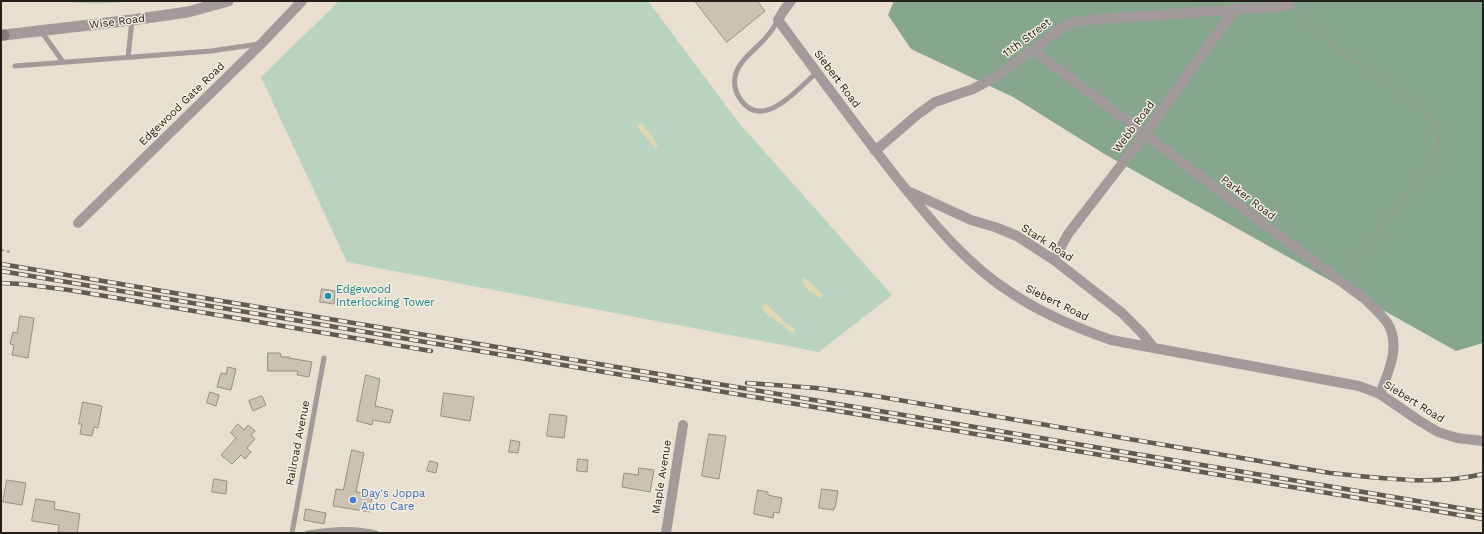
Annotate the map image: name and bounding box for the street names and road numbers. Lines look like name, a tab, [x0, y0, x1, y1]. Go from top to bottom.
street label: Wise Road	[88, 12, 146, 32]
street label: 11th Street	[1000, 16, 1054, 60]
street label: Siebert Road	[811, 48, 863, 110]
street label: Edgewood Gate Road	[136, 60, 228, 148]
street label: Webb Road	[1110, 99, 1158, 155]
street label: Parker Road	[1218, 173, 1278, 223]
street label: Stark Road	[1019, 221, 1075, 265]
street label: Siebert Road	[1023, 282, 1091, 324]
street label: Siebert Road	[1381, 378, 1447, 426]
street label: Railroad Avenue	[283, 399, 313, 487]
street label: Maple Avenue	[650, 439, 674, 515]

